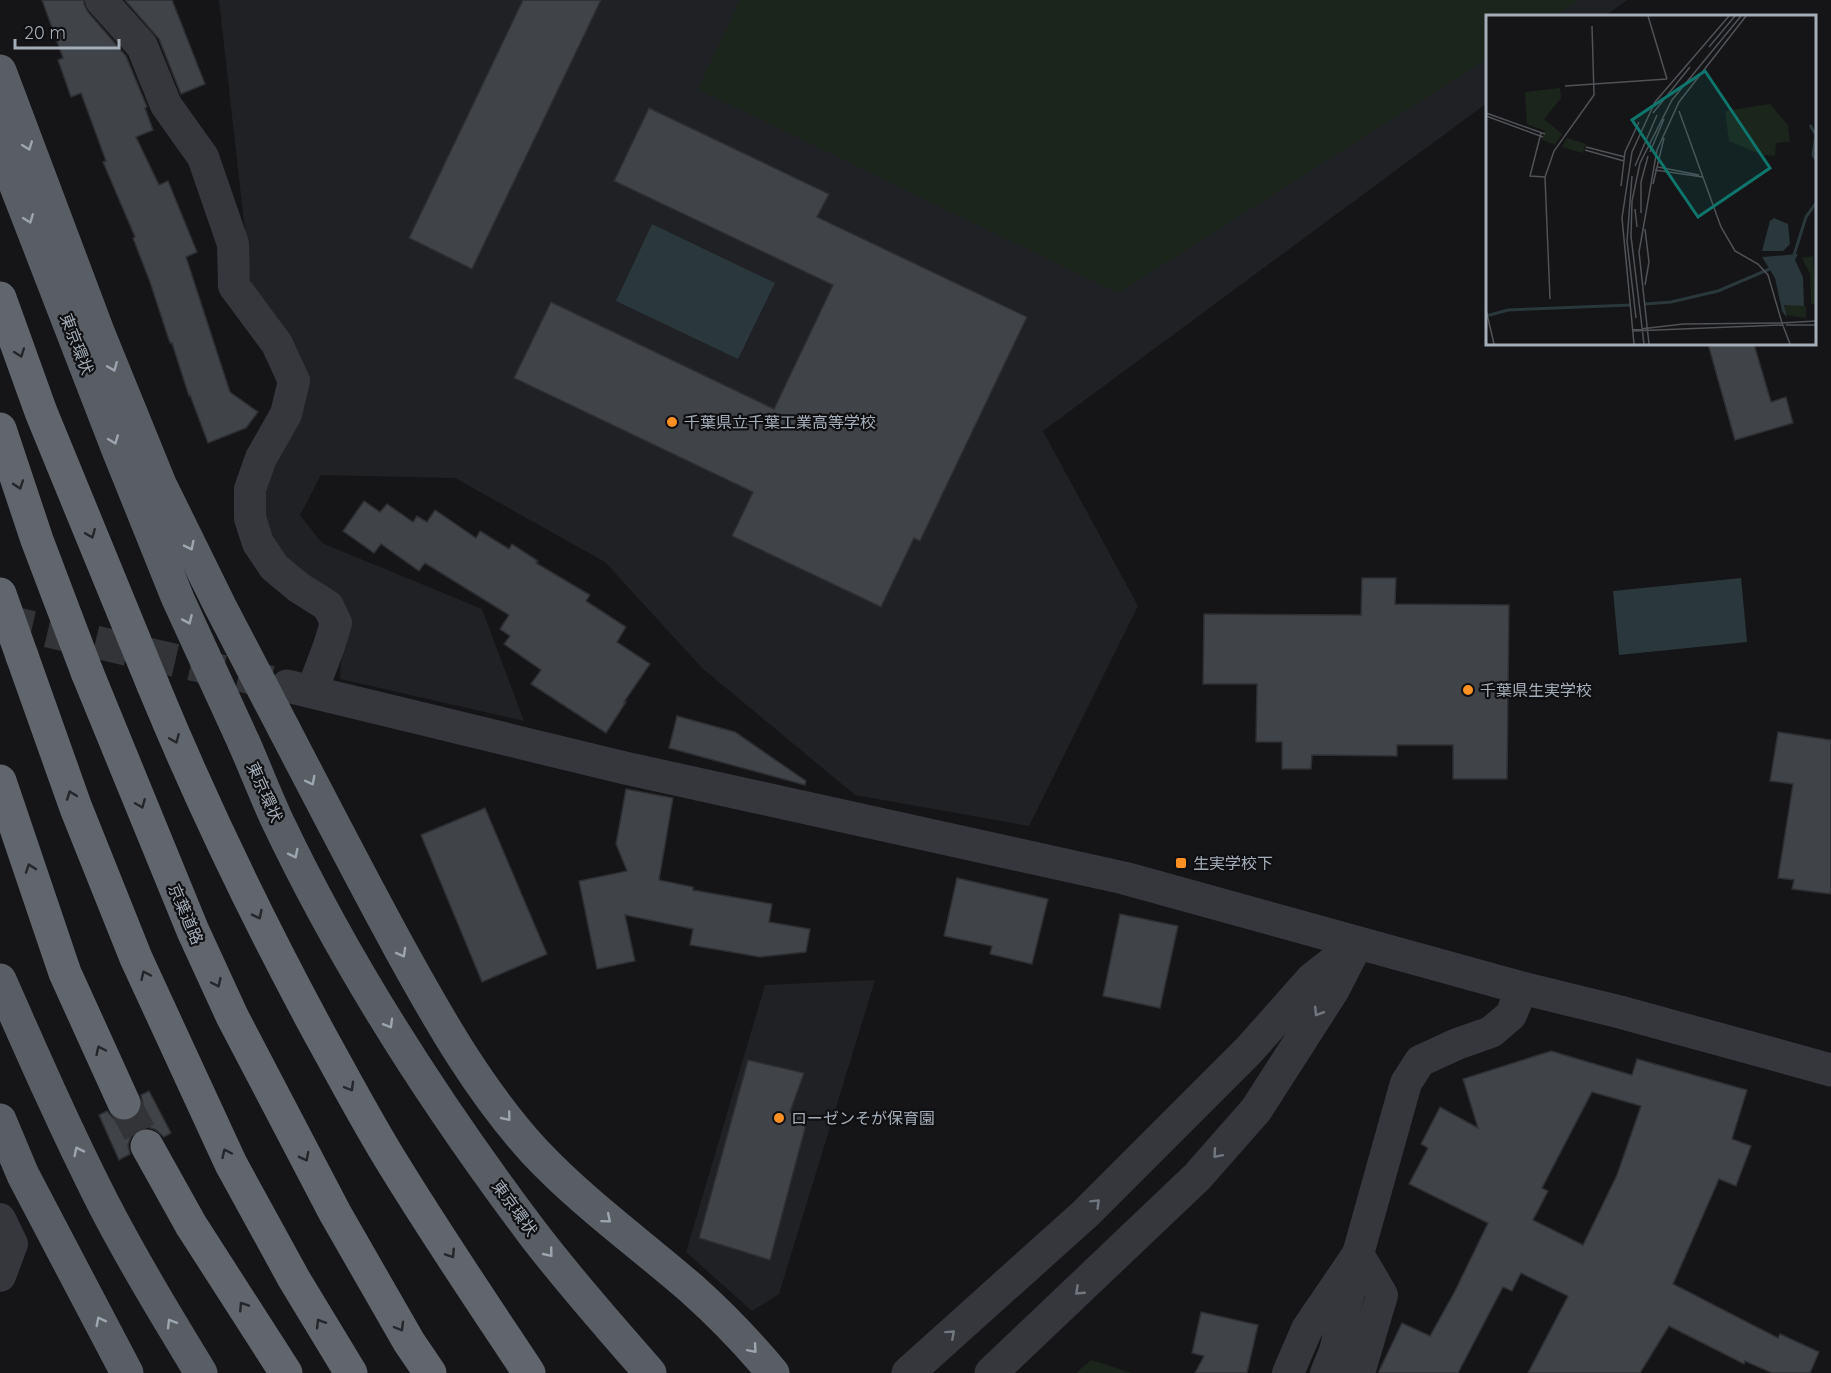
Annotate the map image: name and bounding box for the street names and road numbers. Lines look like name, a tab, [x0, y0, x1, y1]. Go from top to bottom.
street label: 東京環状	[56, 311, 98, 377]
street label: 東京環状	[243, 759, 287, 825]
street label: 京葉道路	[164, 881, 208, 947]
street label: 東京環状	[488, 1176, 542, 1240]

